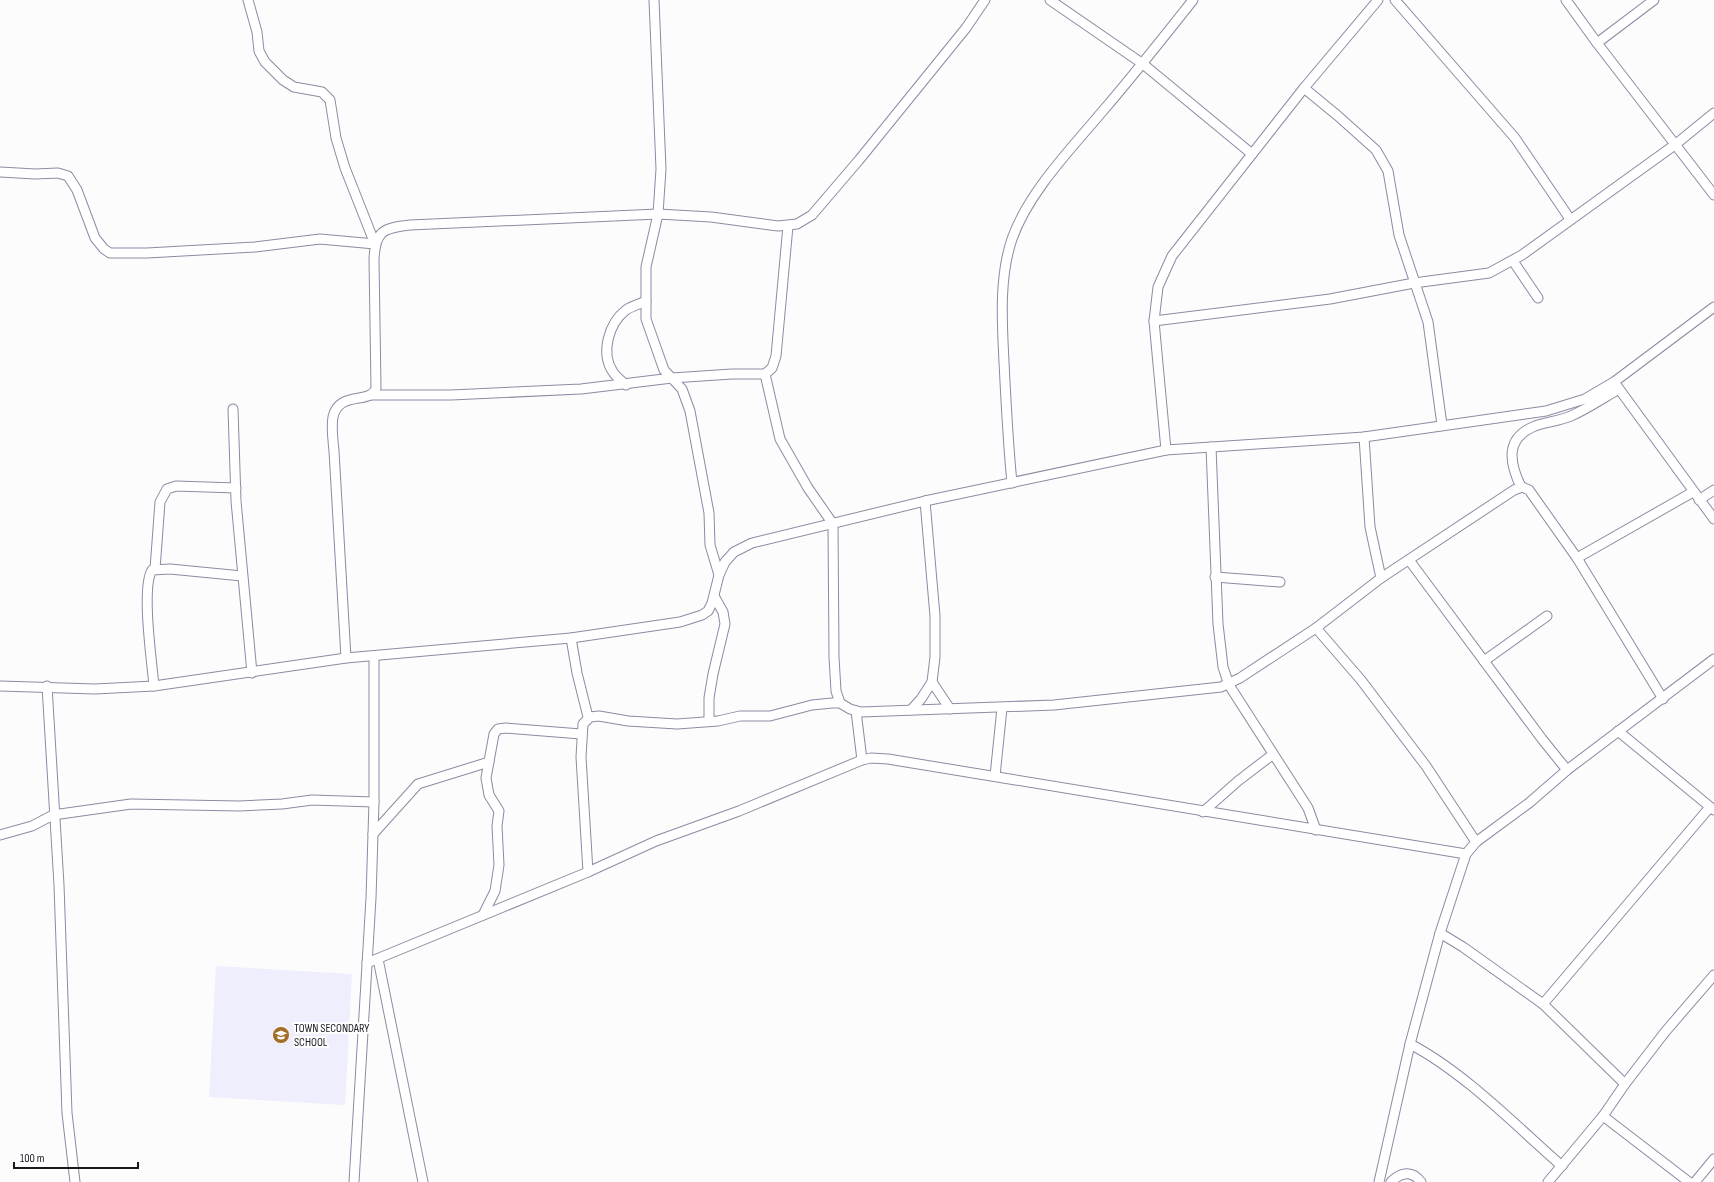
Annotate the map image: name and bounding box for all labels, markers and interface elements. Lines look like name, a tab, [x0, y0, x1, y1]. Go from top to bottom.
place label: TOWN SECONDARY SCHOOL	[294, 1021, 369, 1050]
school or university icon: TOWN SECONDARY SCHOOL	[271, 1025, 291, 1045]
scale bar	[14, 1144, 138, 1170]
text: 100 m	[20, 1151, 45, 1166]

